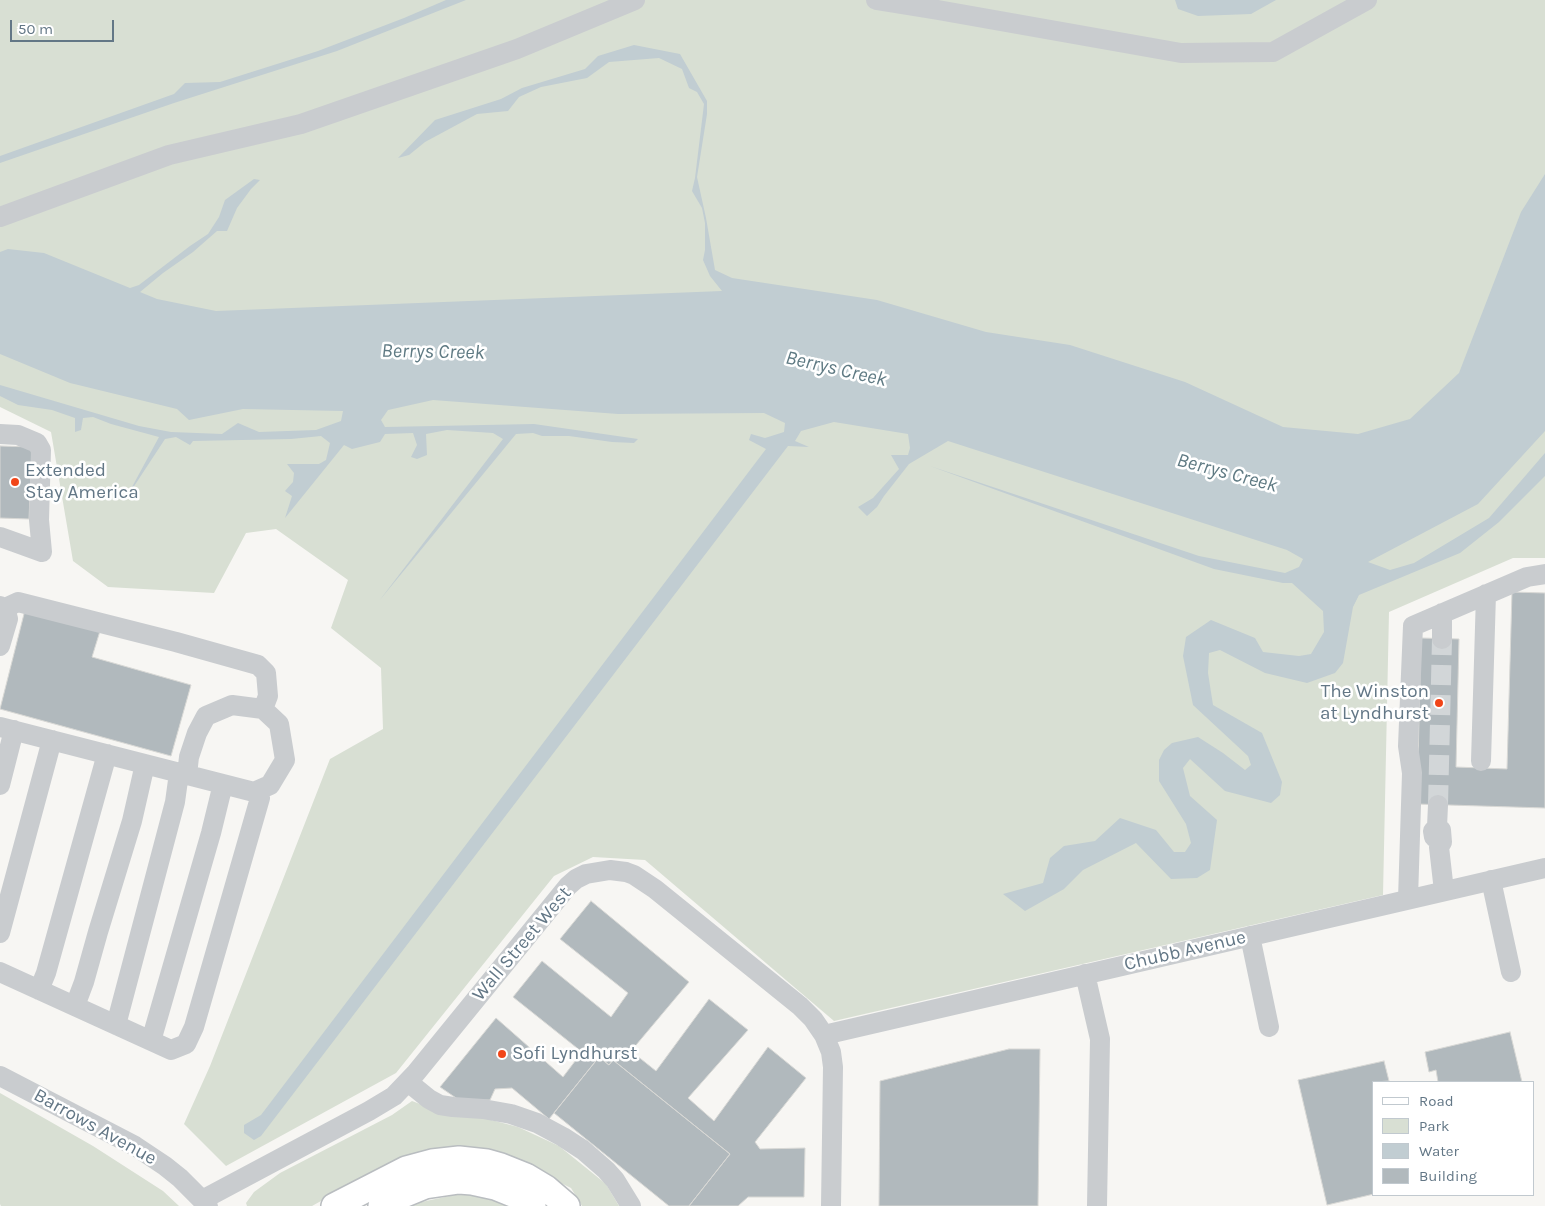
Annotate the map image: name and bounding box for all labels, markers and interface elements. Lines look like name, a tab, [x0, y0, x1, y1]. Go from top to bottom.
scale bar	[12, 10, 116, 42]
text: 50 m	[18, 20, 53, 38]
water label: Berrys Creek	[381, 339, 485, 365]
water label: Berrys Creek	[783, 346, 889, 392]
water label: Berrys Creek	[1174, 448, 1280, 498]
place label: Extended Stay America	[25, 460, 139, 504]
marker: Extended Stay America	[9, 476, 21, 488]
place label: The Winston at Lyndhurst	[1320, 681, 1429, 725]
marker: The Winston at Lyndhurst	[1433, 697, 1445, 709]
street label: Wall Street West	[468, 882, 576, 1006]
street label: Chubb Avenue	[1122, 926, 1248, 976]
place label: Sofi Lyndhurst	[512, 1043, 637, 1065]
marker: Sofi Lyndhurst	[496, 1048, 508, 1060]
legend	[1372, 1081, 1535, 1196]
street label: Barrows Avenue	[29, 1084, 161, 1170]
text: Road	[1419, 1092, 1454, 1110]
text: Park	[1419, 1117, 1449, 1135]
text: Water	[1419, 1142, 1459, 1160]
text: Building	[1419, 1167, 1477, 1185]

